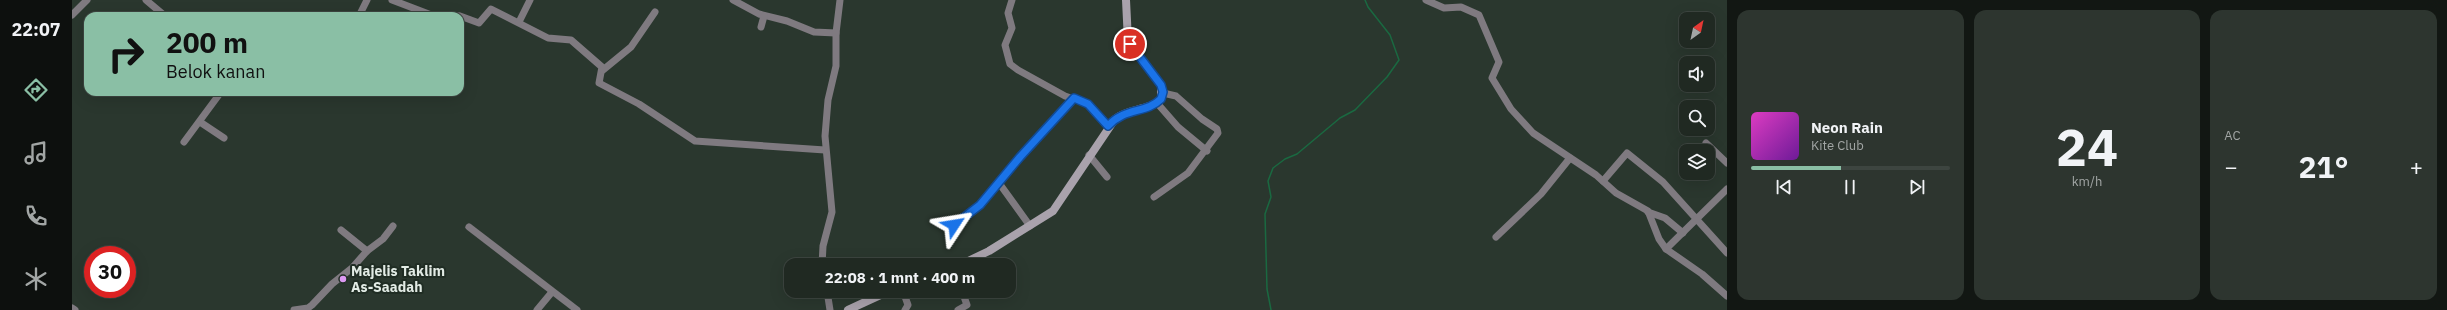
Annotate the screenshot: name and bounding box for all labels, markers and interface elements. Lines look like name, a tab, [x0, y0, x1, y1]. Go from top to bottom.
north arrow	[1679, 12, 1715, 48]
map controls	[1679, 12, 1715, 180]
text: 22:07	[11, 18, 61, 41]
text: 200 m	[166, 24, 248, 61]
pin	[1113, 27, 1147, 61]
icon: right	[100, 28, 152, 80]
icon: arrive	[1119, 33, 1141, 55]
button: sound	[1679, 56, 1715, 92]
text: Belok kanan	[166, 60, 265, 83]
icon: directions	[22, 76, 50, 104]
button: search	[1679, 100, 1715, 136]
text: 24	[2056, 113, 2118, 180]
text: Neon Rain	[1811, 118, 1883, 137]
text: AC	[2224, 127, 2241, 144]
text: Kite Club	[1811, 137, 1864, 154]
icon: music	[22, 139, 50, 167]
button: layers	[1679, 144, 1715, 180]
text: 21°	[2299, 147, 2349, 186]
text: −	[2224, 152, 2238, 181]
text: +	[2410, 152, 2423, 181]
text: km/h	[2072, 173, 2102, 190]
icon: previous	[1773, 176, 1795, 198]
icon: pause	[1839, 176, 1861, 198]
icon: next	[1906, 176, 1928, 198]
icon: phone	[22, 202, 50, 230]
position arrow	[933, 204, 975, 246]
speed limit sign: 30	[84, 246, 136, 298]
place label: Majelis Taklim As-Saadah	[351, 262, 445, 296]
icon: climate	[22, 265, 50, 293]
text: 22:08 · 1 mnt · 400 m	[825, 268, 975, 287]
marker: Majelis Taklim As-Saadah	[338, 274, 348, 284]

